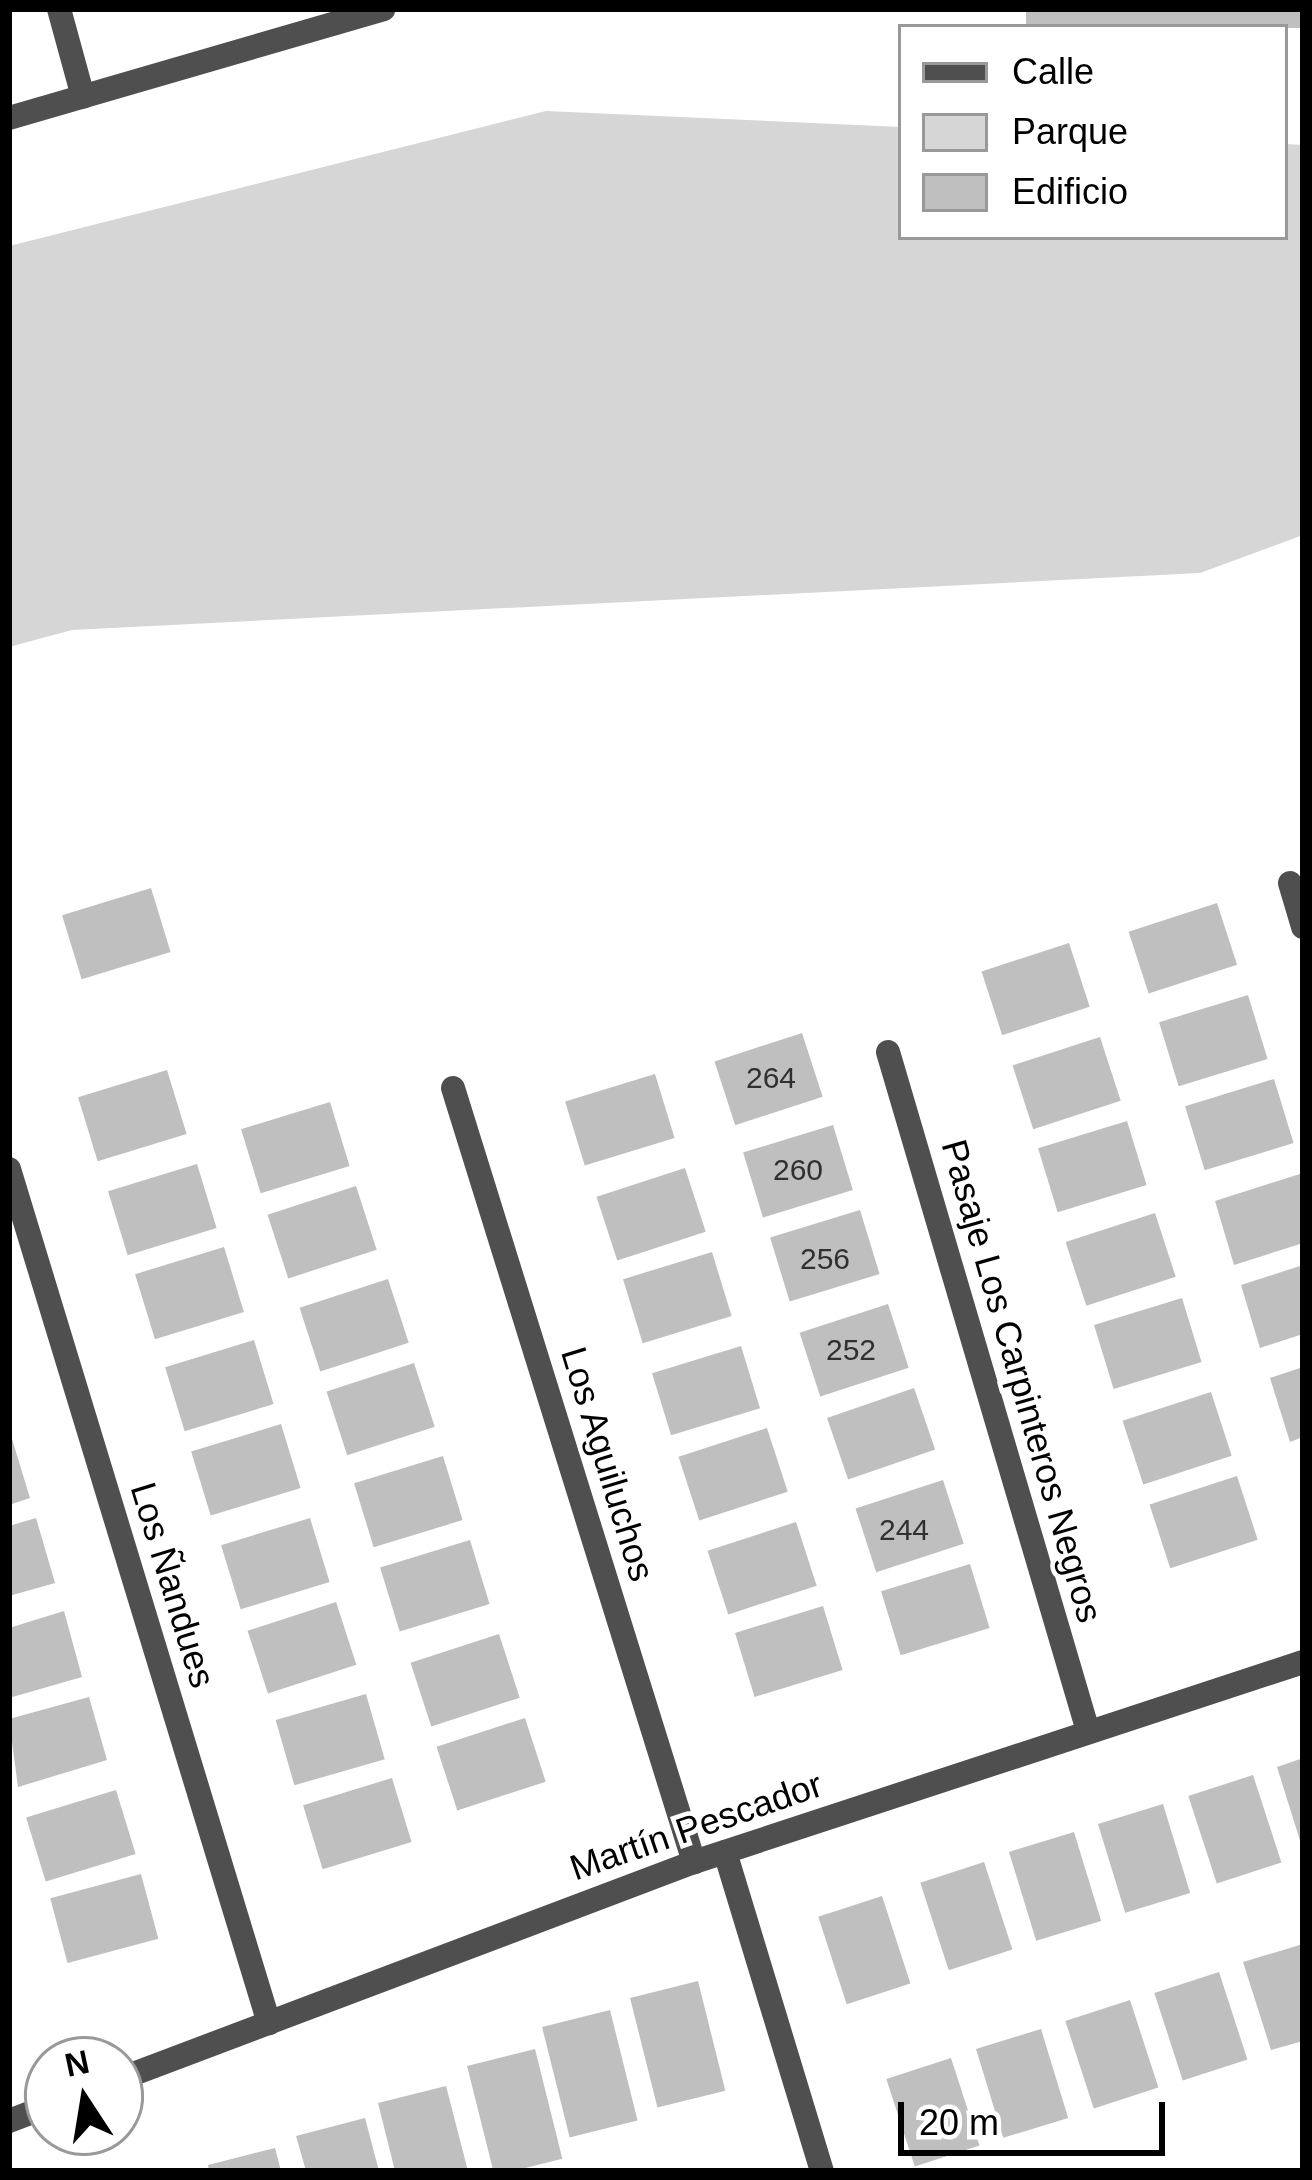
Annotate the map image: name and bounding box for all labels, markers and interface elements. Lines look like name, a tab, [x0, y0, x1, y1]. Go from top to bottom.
legend	[898, 24, 1288, 240]
text: Calle	[1012, 51, 1094, 92]
text: Parque	[1012, 111, 1128, 152]
text: Edificio	[1012, 171, 1128, 212]
house number: 264	[746, 1060, 796, 1096]
street label: Pasaje Los Carpinteros Negros	[932, 1135, 1112, 1627]
house number: 260	[773, 1152, 823, 1188]
house number: 256	[800, 1241, 850, 1277]
house number: 252	[826, 1332, 876, 1368]
street label: Los Aguiluchos	[552, 1341, 664, 1587]
street label: Los Ñandues	[121, 1477, 225, 1693]
house number: 244	[879, 1512, 929, 1548]
street label: Martín Pescador	[564, 1763, 828, 1889]
north arrow	[24, 2036, 144, 2156]
text: N	[62, 2043, 93, 2084]
scale bar	[904, 2078, 1171, 2152]
text: 20 m	[919, 2102, 999, 2143]

